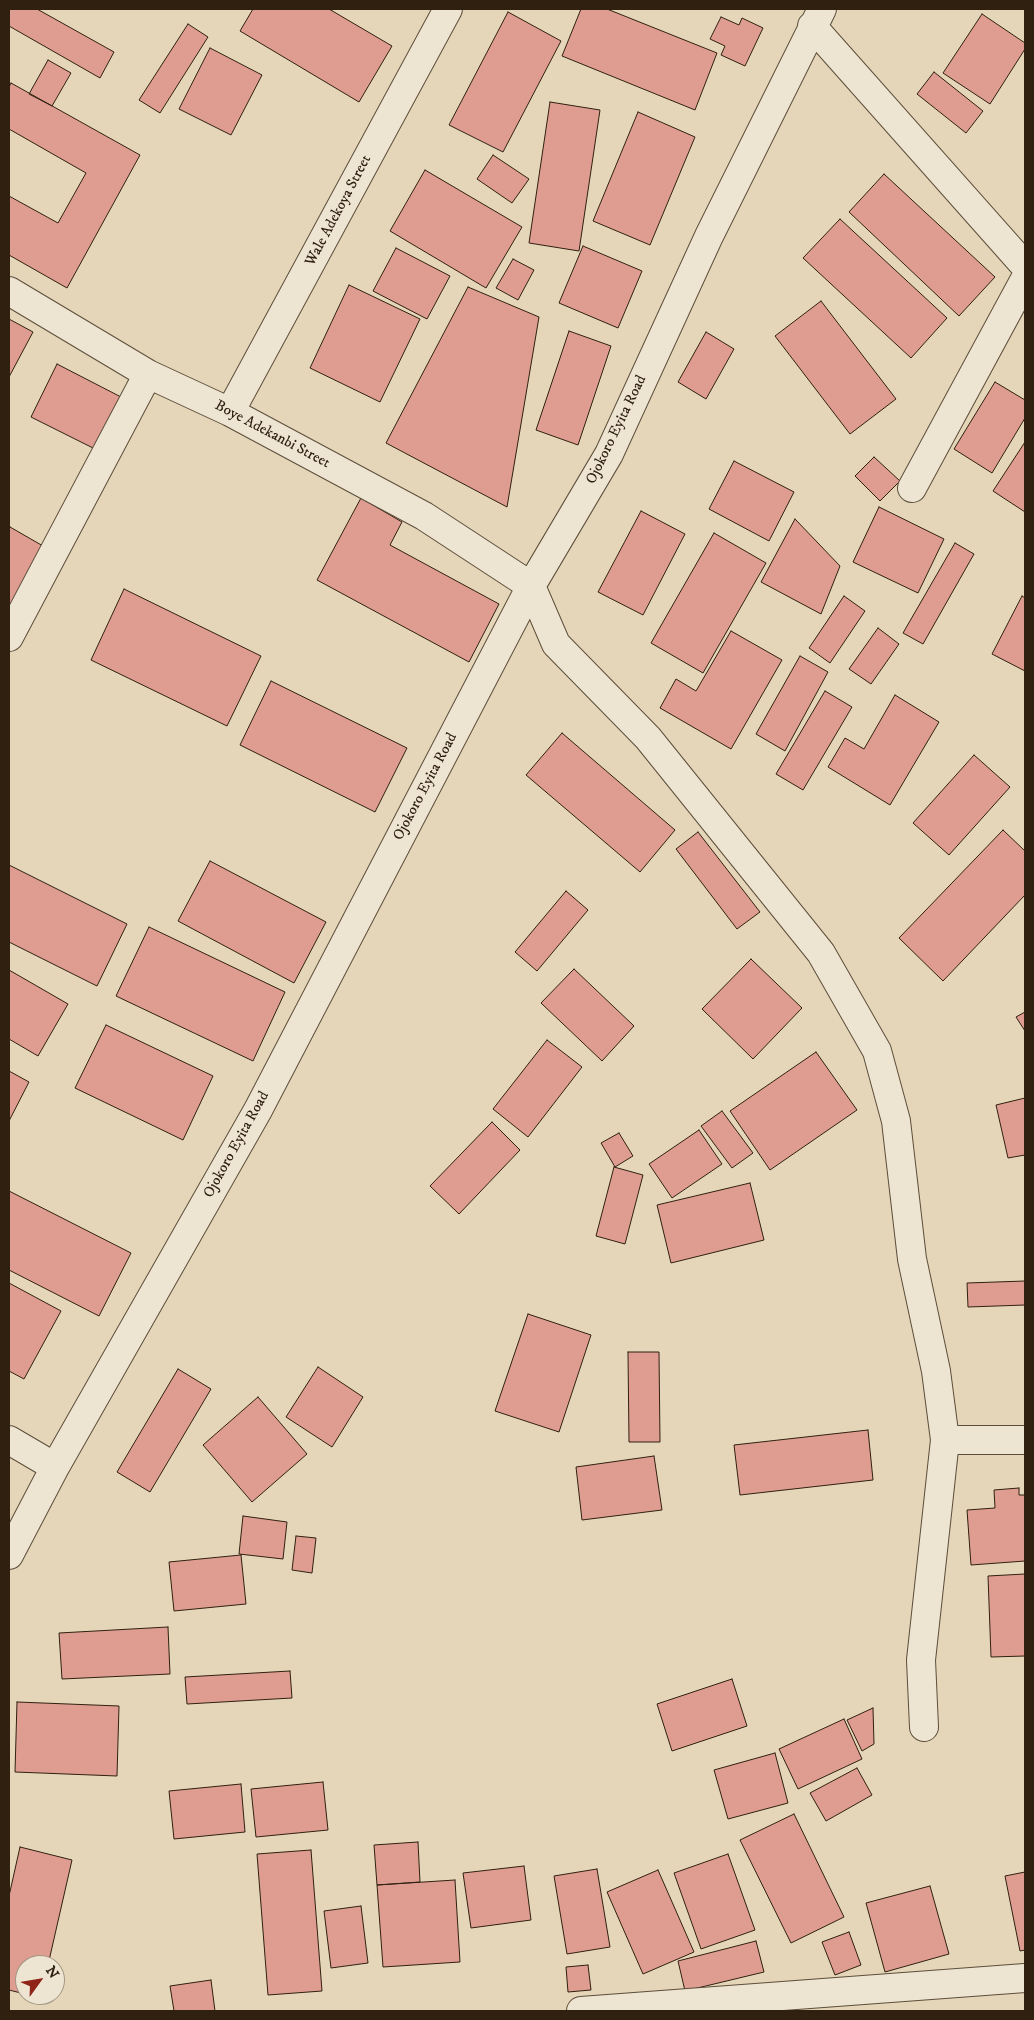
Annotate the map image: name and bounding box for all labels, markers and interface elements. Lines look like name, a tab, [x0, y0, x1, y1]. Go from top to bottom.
street label: Wale Adekoya Street	[302, 152, 376, 270]
street label: Ojokoro Eyita Road	[583, 373, 651, 487]
street label: Boye Adekanbi Street	[211, 397, 333, 473]
street label: Ojokoro Eyita Road	[390, 730, 462, 844]
street label: Ojokoro Eyita Road	[200, 1089, 274, 1201]
north arrow	[15, 1955, 65, 2005]
text: N	[41, 1963, 63, 1982]

